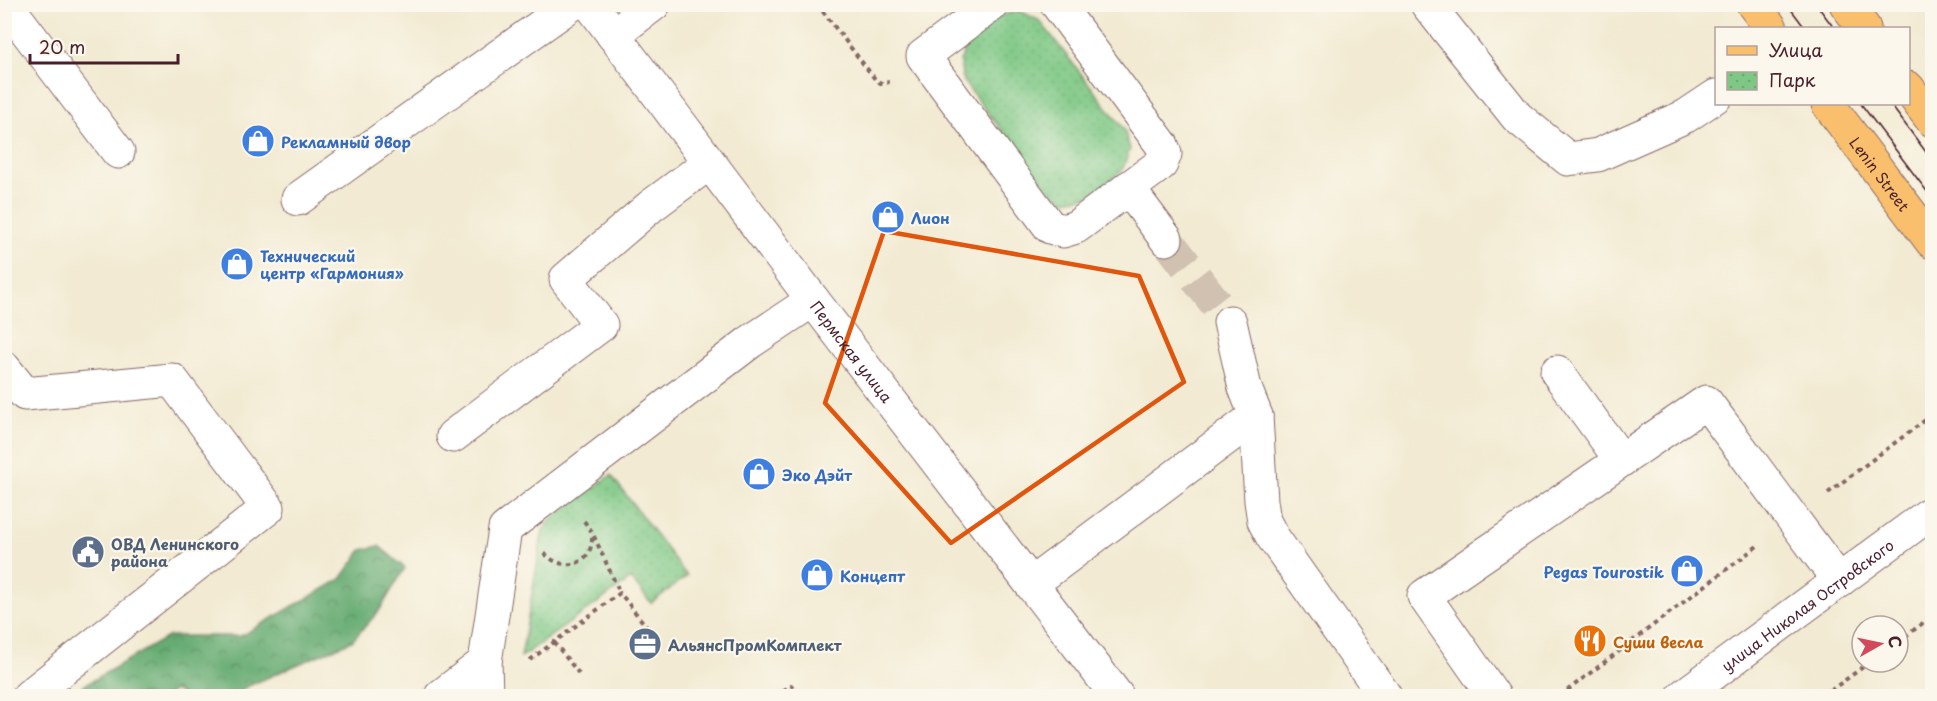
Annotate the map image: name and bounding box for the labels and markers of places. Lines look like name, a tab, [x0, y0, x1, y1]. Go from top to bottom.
shop icon: Рекламный двор	[240, 123, 276, 159]
place label: Рекламный двор	[281, 130, 411, 153]
shop icon: Лион	[870, 199, 906, 235]
place label: Лион	[911, 206, 950, 229]
place label: Технический центр «Гармония»	[260, 244, 404, 284]
shop icon: Технический центр «Гармония»	[219, 246, 255, 282]
shop icon: Эко Дэйт	[741, 456, 777, 492]
place label: Эко Дэйт	[782, 463, 853, 486]
place label: ОВД Ленинского района	[111, 532, 239, 572]
public building icon: ОВД Ленинского района	[70, 534, 106, 570]
shop icon: Pegas Tourostik	[1669, 553, 1705, 589]
shop icon: Концепт	[799, 557, 835, 593]
place label: Pegas Tourostik	[1544, 560, 1664, 583]
place label: Концепт	[840, 564, 906, 587]
restaurant icon: Суши весла	[1572, 623, 1608, 659]
office icon: АльянсПромКомплект	[627, 626, 663, 662]
place label: Суши весла	[1613, 630, 1704, 653]
place label: АльянсПромКомплект	[668, 633, 843, 656]

